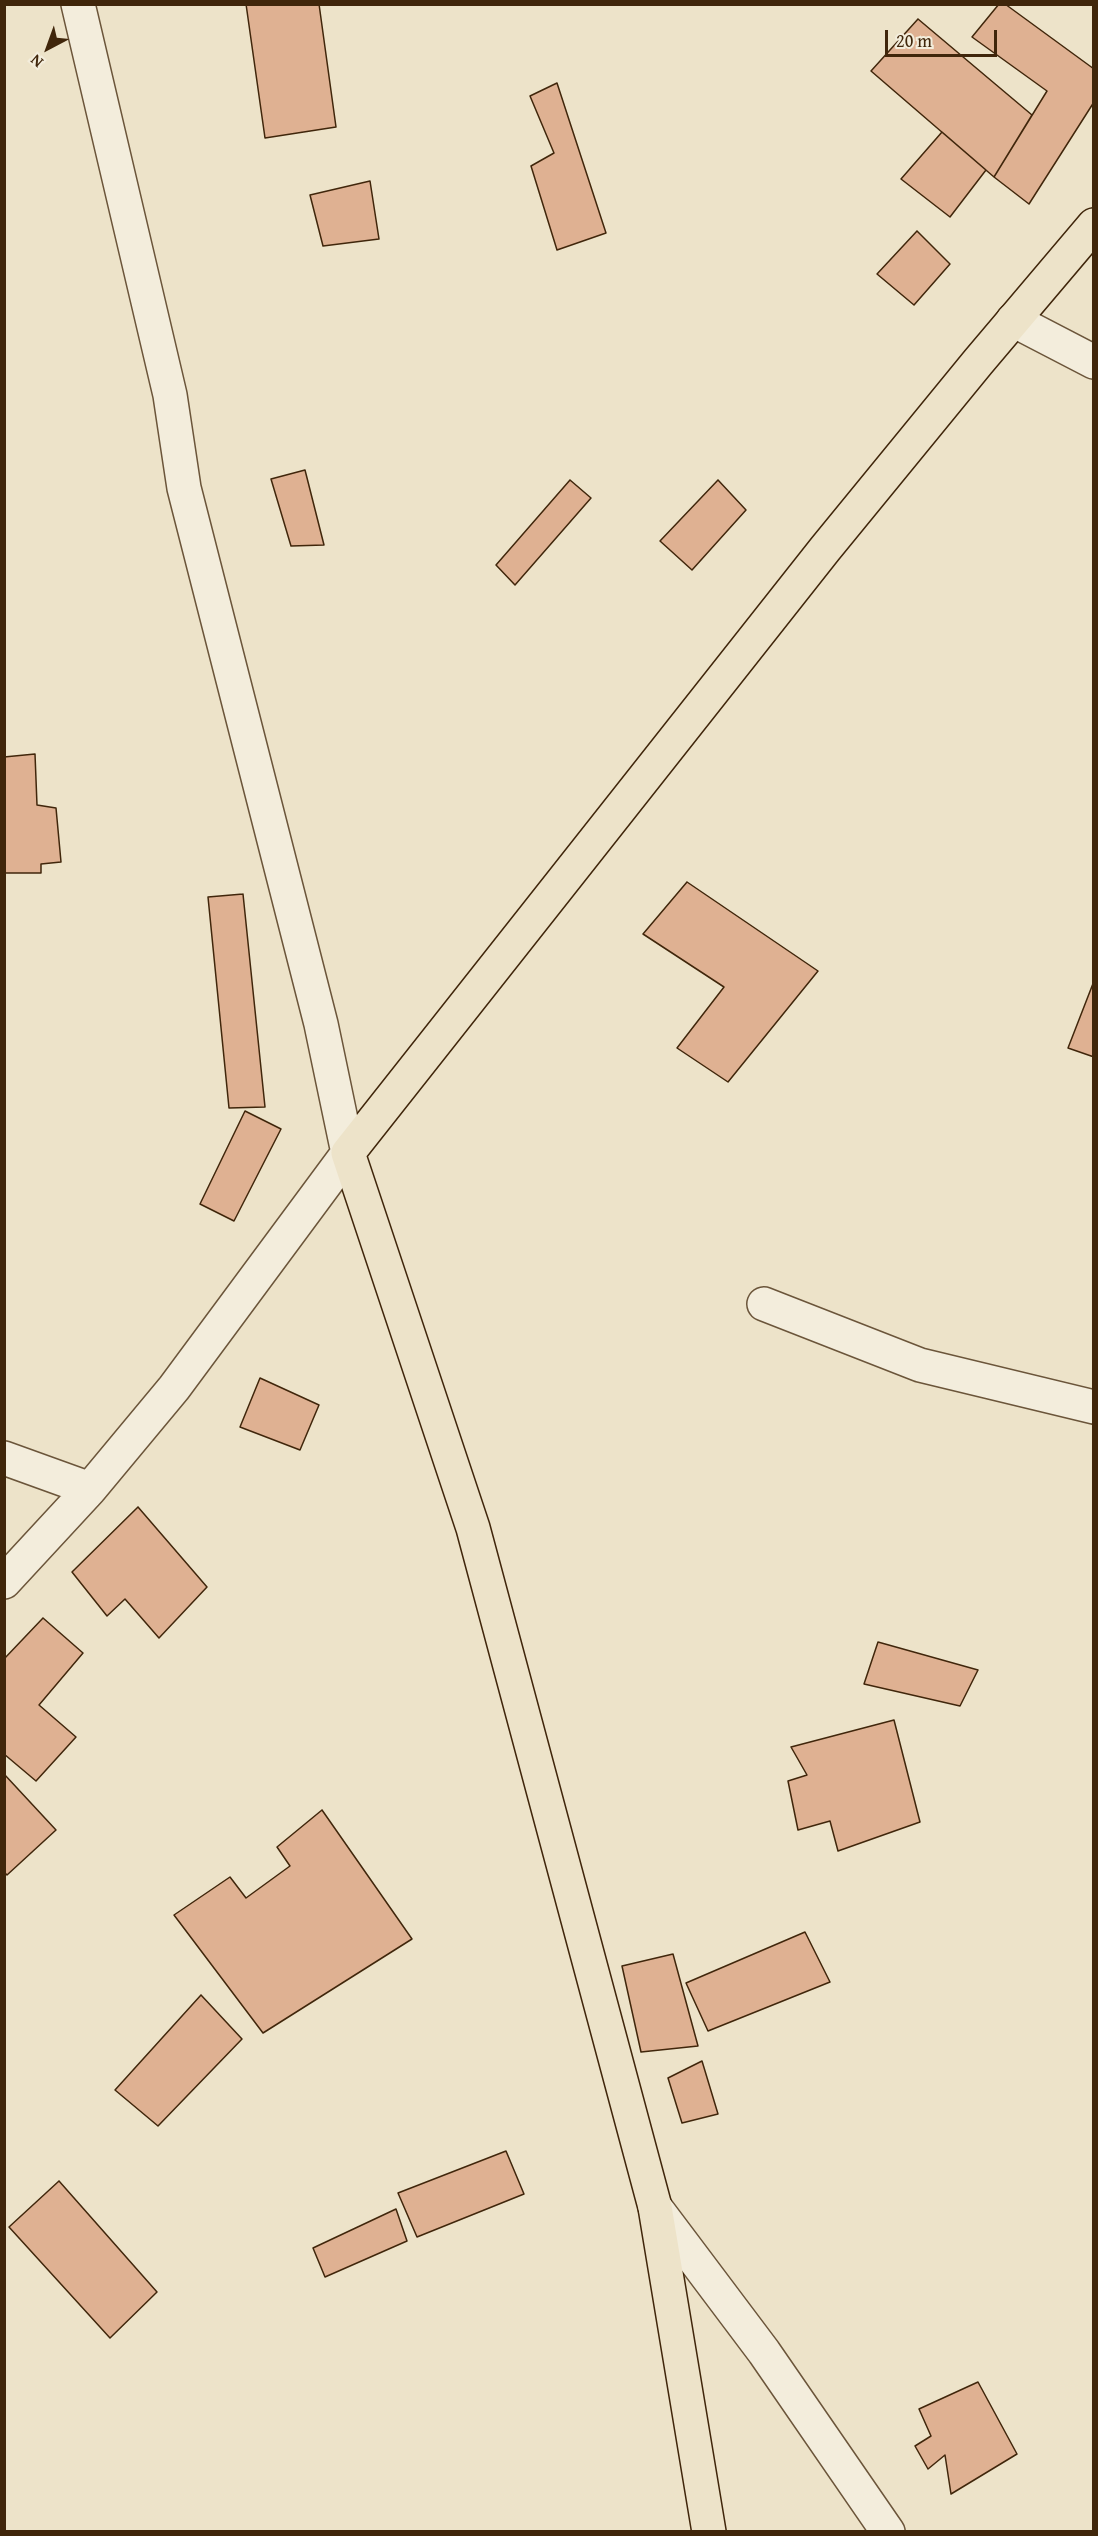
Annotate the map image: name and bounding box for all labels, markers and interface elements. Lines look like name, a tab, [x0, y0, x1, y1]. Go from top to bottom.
north arrow	[18, 18, 78, 78]
scale bar	[888, 18, 1000, 56]
text: 20 m	[896, 27, 932, 54]
text: N	[24, 49, 48, 74]

